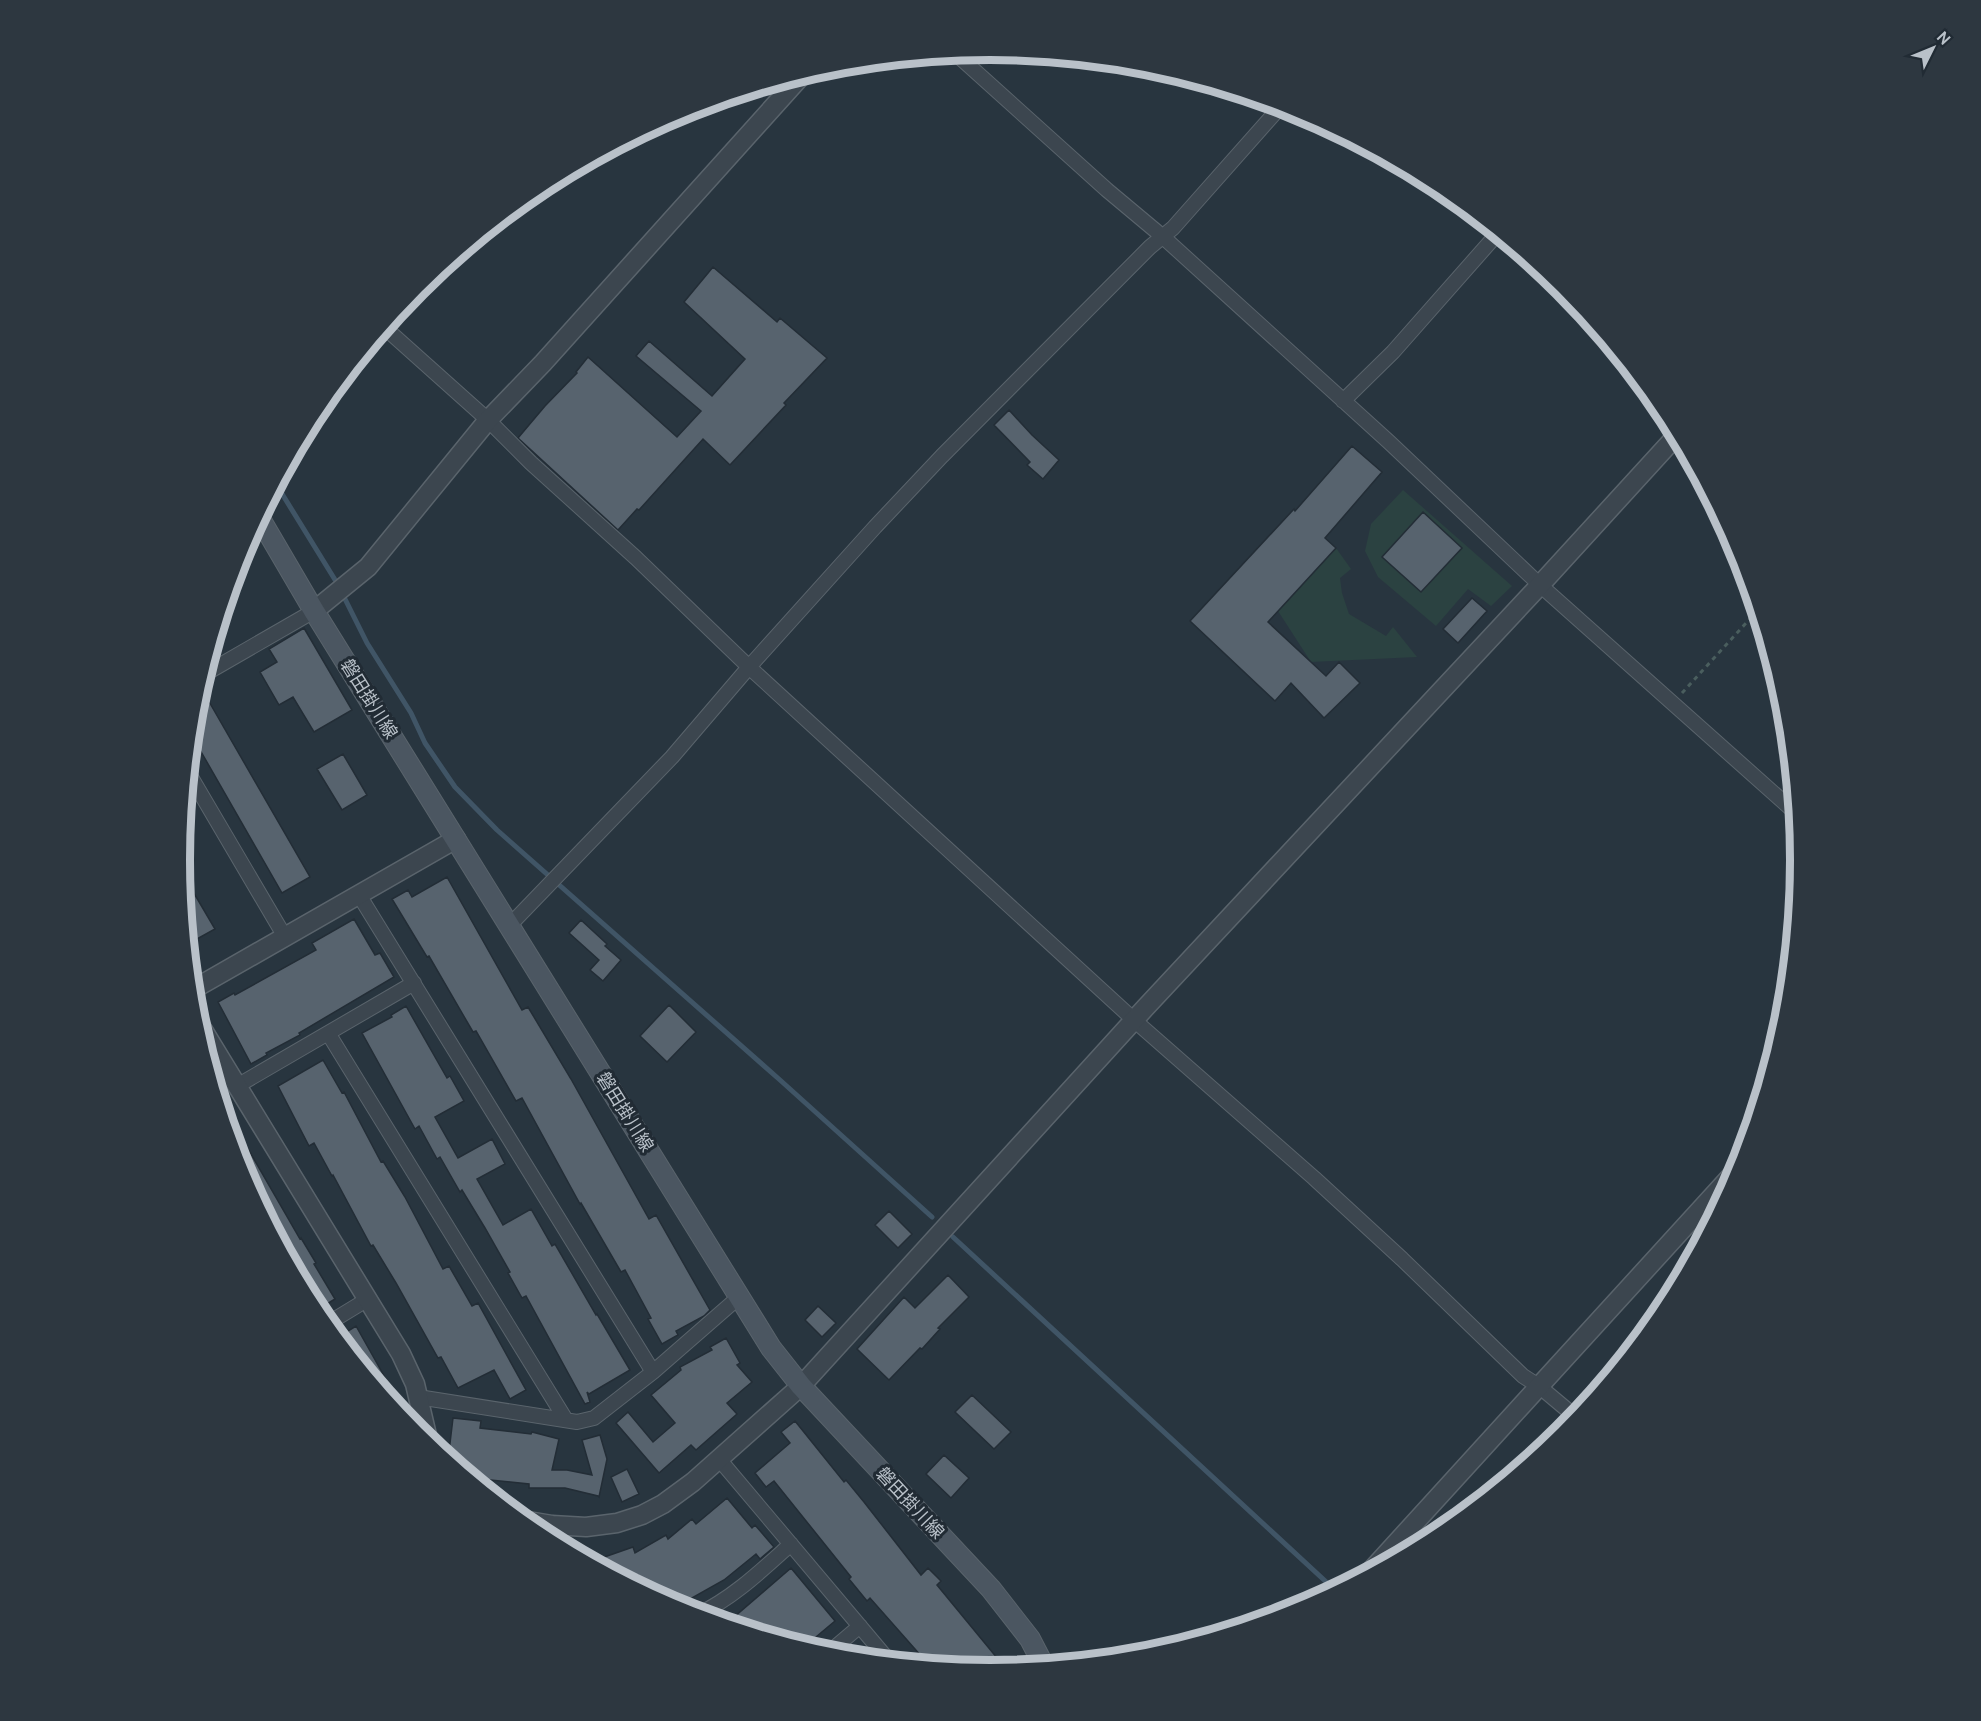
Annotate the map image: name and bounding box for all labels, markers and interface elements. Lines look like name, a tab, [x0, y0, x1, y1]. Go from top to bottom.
north arrow	[1903, 18, 1963, 78]
text: N	[1933, 27, 1954, 49]
street label: 磐田掛川線	[336, 655, 402, 743]
street label: 磐田掛川線	[592, 1068, 658, 1156]
street label: 磐田掛川線	[871, 1463, 949, 1543]

